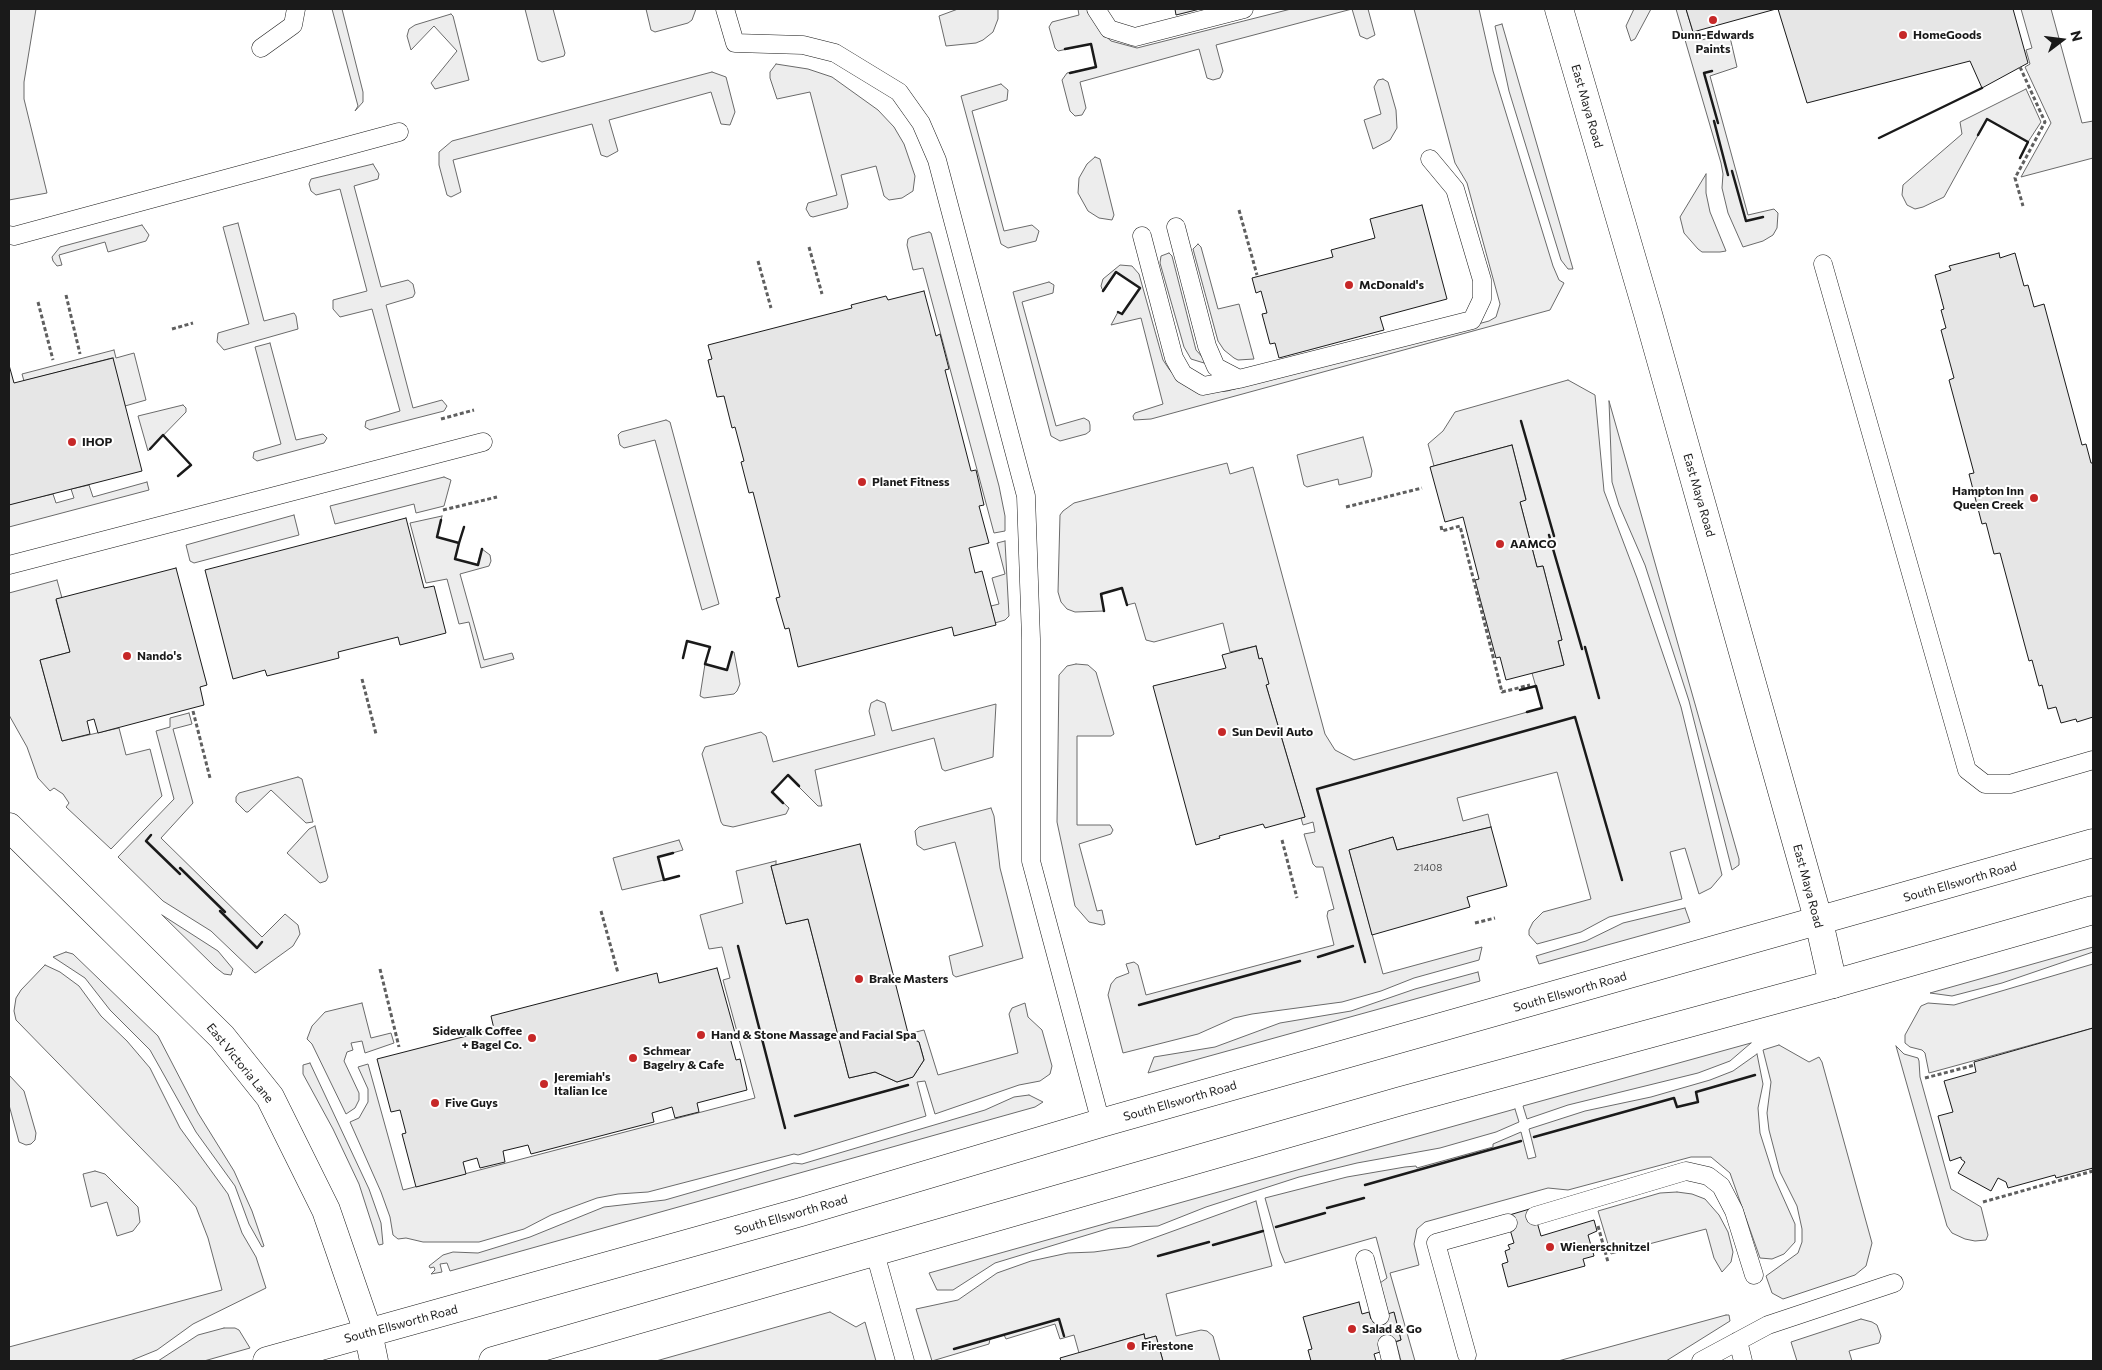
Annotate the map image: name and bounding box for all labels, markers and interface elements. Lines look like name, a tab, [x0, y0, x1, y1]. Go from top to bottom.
marker: Dunn-Edwards Paints	[1707, 14, 1719, 26]
north arrow	[2037, 15, 2087, 65]
place label: Dunn-Edwards Paints	[1672, 28, 1754, 56]
place label: HomeGoods	[1913, 28, 1982, 42]
marker: HomeGoods	[1897, 29, 1909, 41]
text: N	[2067, 29, 2087, 43]
street label: East Maya Road	[1568, 63, 1606, 149]
place label: McDonald's	[1359, 278, 1424, 292]
marker: McDonald's	[1343, 279, 1355, 291]
place label: IHOP	[82, 435, 112, 449]
marker: IHOP	[66, 436, 78, 448]
street label: East Maya Road	[1680, 452, 1718, 538]
place label: Planet Fitness	[872, 475, 950, 489]
marker: Planet Fitness	[856, 476, 868, 488]
place label: Hampton Inn Queen Creek	[1952, 484, 2024, 512]
marker: Hampton Inn Queen Creek	[2028, 492, 2040, 504]
place label: AAMCO	[1510, 537, 1557, 551]
marker: AAMCO	[1494, 538, 1506, 550]
place label: Nando's	[137, 649, 182, 663]
marker: Nando's	[121, 650, 133, 662]
place label: Sun Devil Auto	[1232, 725, 1313, 739]
marker: Sun Devil Auto	[1216, 726, 1228, 738]
street label: East Maya Road	[1790, 842, 1826, 930]
street label: South Ellsworth Road	[1902, 859, 2018, 905]
house number: 21408	[1414, 862, 1442, 874]
street label: South Ellsworth Road	[1512, 969, 1628, 1015]
place label: Brake Masters	[869, 972, 948, 986]
marker: Brake Masters	[853, 973, 865, 985]
street label: East Victoria Lane	[204, 1020, 276, 1106]
place label: Sidewalk Coffee + Bagel Co.	[432, 1024, 522, 1052]
place label: Hand & Stone Massage and Facial Spa	[711, 1028, 916, 1042]
marker: Hand & Stone Massage and Facial Spa	[695, 1029, 707, 1041]
marker: Sidewalk Coffee + Bagel Co.	[526, 1032, 538, 1044]
place label: Schmear Bagelry & Cafe	[643, 1044, 724, 1072]
marker: Schmear Bagelry & Cafe	[627, 1052, 639, 1064]
place label: Jeremiah's Italian Ice	[554, 1070, 611, 1098]
marker: Jeremiah's Italian Ice	[538, 1078, 550, 1090]
street label: South Ellsworth Road	[1122, 1078, 1238, 1124]
place label: Five Guys	[445, 1096, 498, 1110]
marker: Five Guys	[429, 1097, 441, 1109]
street label: South Ellsworth Road	[733, 1192, 849, 1238]
place label: Wienerschnitzel	[1560, 1240, 1650, 1254]
marker: Wienerschnitzel	[1544, 1241, 1556, 1253]
street label: South Ellsworth Road	[343, 1302, 459, 1346]
place label: Salad & Go	[1362, 1322, 1422, 1336]
marker: Salad & Go	[1346, 1323, 1358, 1335]
place label: Firestone	[1141, 1339, 1193, 1353]
marker: Firestone	[1125, 1340, 1137, 1352]

